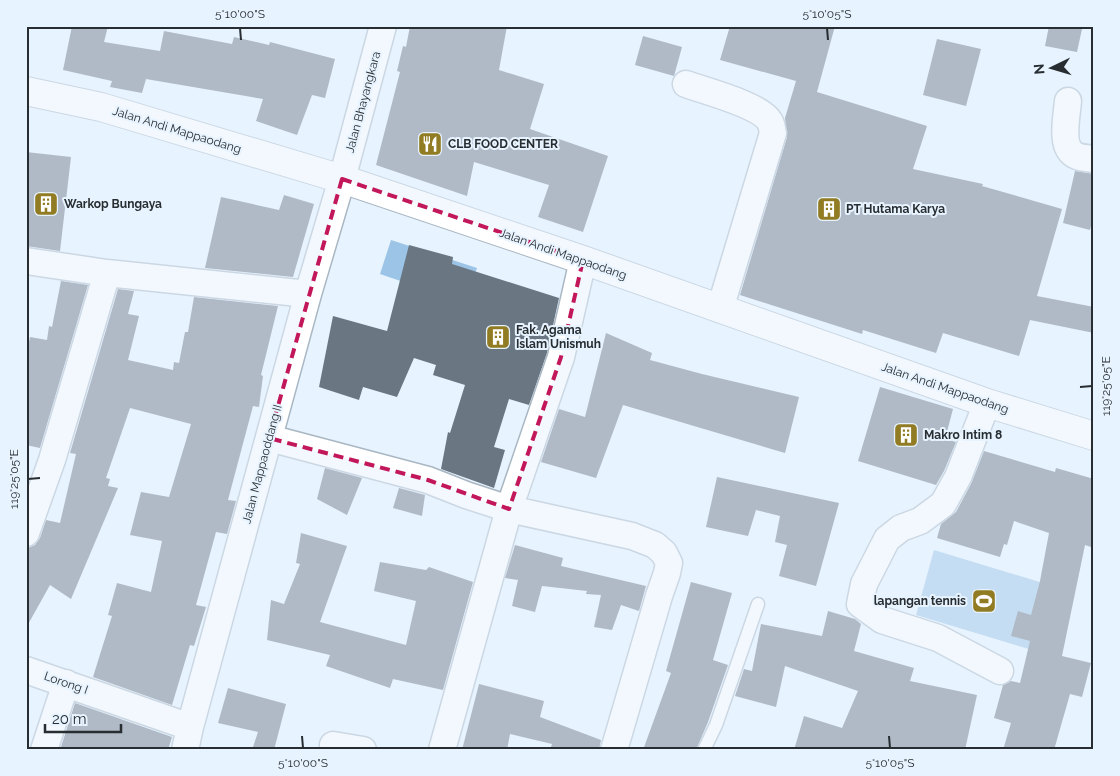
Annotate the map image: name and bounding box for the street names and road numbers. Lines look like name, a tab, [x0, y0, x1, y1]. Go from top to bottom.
street label: Jalan Bhayangkara	[343, 50, 383, 154]
street label: Jalan Andi Mappaodang	[111, 104, 243, 156]
street label: Jalan Andi Mappaodang	[497, 226, 629, 282]
street label: Jalan Andi Mappaodang	[879, 360, 1011, 416]
street label: Jalan Mappaoddang II	[239, 403, 285, 525]
street label: Lorong I	[42, 669, 90, 697]

